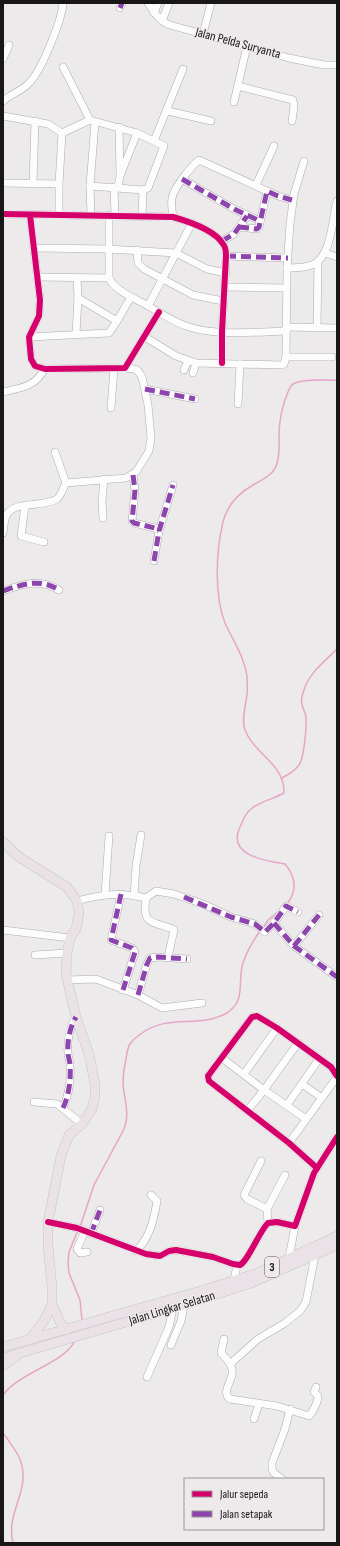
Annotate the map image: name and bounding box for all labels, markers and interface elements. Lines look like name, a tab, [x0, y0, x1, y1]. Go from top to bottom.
street label: Jalan Pelda Suryanta	[193, 24, 282, 62]
road number: 3	[265, 1257, 279, 1277]
street label: Jalan Lingkar Selatan	[126, 1287, 217, 1329]
legend	[184, 1478, 324, 1530]
text: Jalur sepeda	[219, 1487, 269, 1502]
text: Jalan setapak	[219, 1507, 273, 1522]

